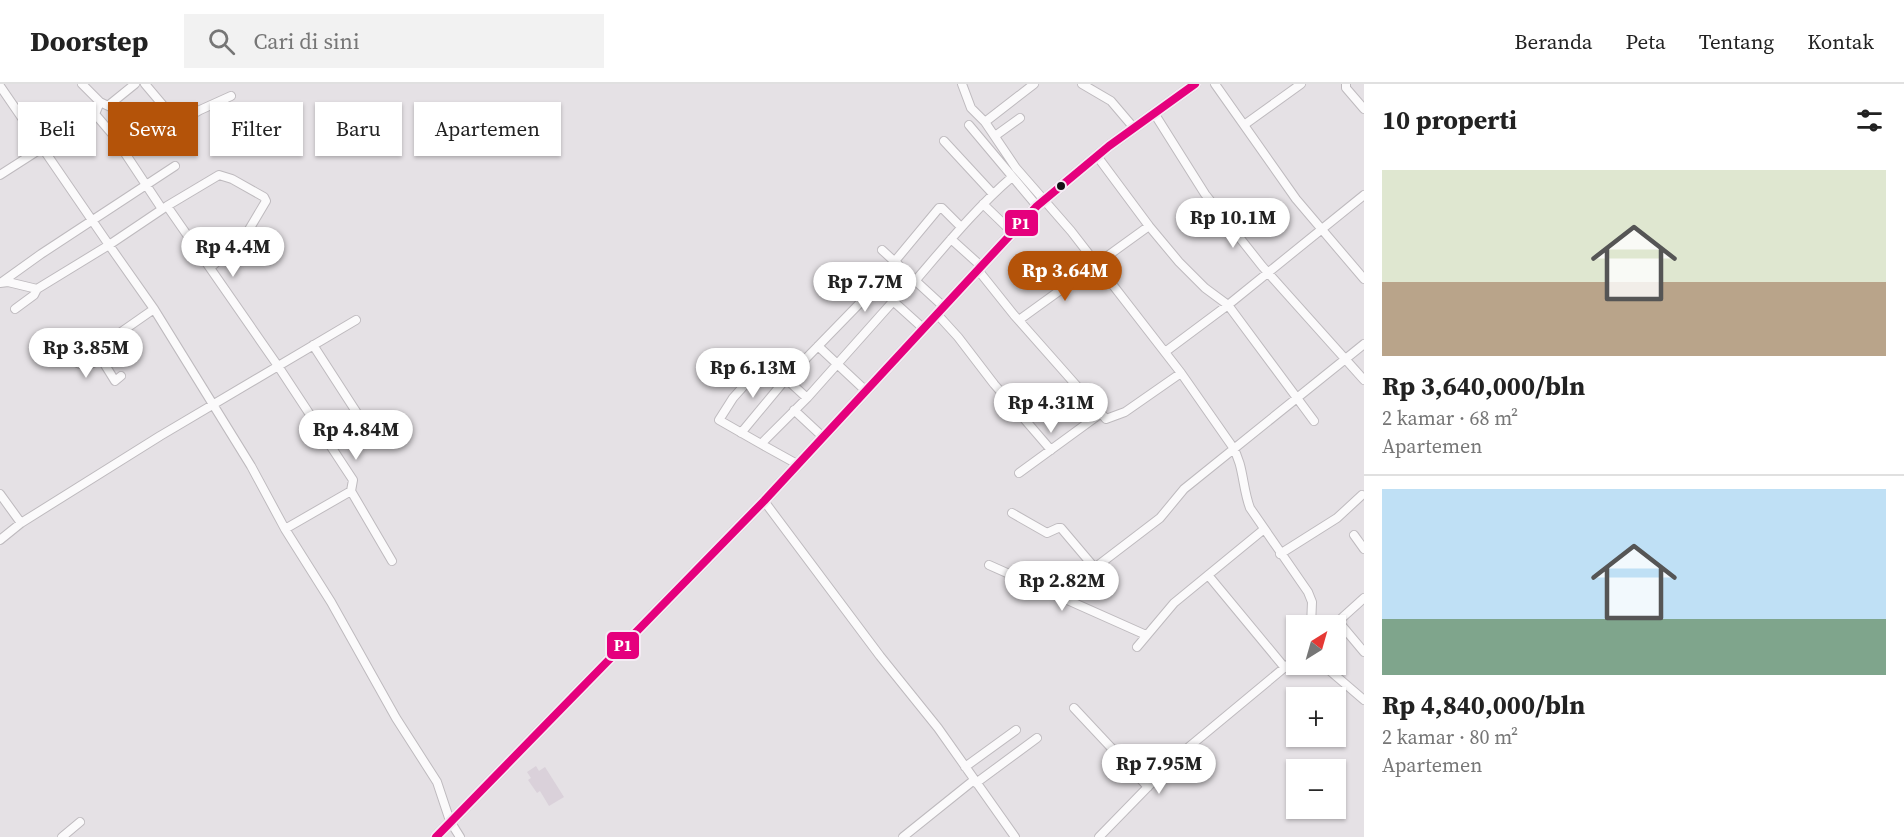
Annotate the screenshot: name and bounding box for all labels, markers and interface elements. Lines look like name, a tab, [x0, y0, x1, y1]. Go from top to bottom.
search box	[184, 14, 604, 68]
text: Doorstep	[30, 22, 148, 60]
icon: search	[205, 25, 238, 58]
text: Cari di sini	[253, 26, 360, 56]
text: Beranda	[1514, 27, 1593, 56]
text: Peta	[1626, 27, 1666, 56]
text: Tentang	[1699, 27, 1774, 56]
text: Kontak	[1807, 27, 1874, 56]
chip: Beli	[18, 102, 96, 156]
chip: Sewa	[108, 102, 198, 156]
chip: Filter	[210, 102, 303, 156]
chip: Baru	[315, 102, 402, 156]
chip: Apartemen	[414, 102, 561, 156]
text: 10 properti	[1382, 102, 1517, 138]
icon: filters	[1853, 104, 1886, 137]
unlabelled marker	[1055, 180, 1067, 192]
pin: Rp 10.1M	[1171, 198, 1295, 249]
text: Rp 10.1M	[1190, 203, 1276, 231]
line badge: P1	[1004, 209, 1039, 237]
icon: home	[1580, 209, 1688, 317]
text: P1	[1012, 212, 1030, 234]
pin: Rp 4.4M	[178, 227, 288, 278]
text: Rp 4.4M	[195, 232, 271, 260]
pin: Rp 3.64M	[1003, 251, 1127, 302]
text: Rp 3.64M	[1022, 256, 1108, 284]
pin: Rp 7.7M	[810, 262, 920, 313]
text: Rp 7.7M	[827, 267, 903, 295]
pin: Rp 3.85M	[24, 328, 148, 379]
text: Rp 3.85M	[43, 333, 129, 361]
pin: Rp 6.13M	[691, 348, 815, 399]
text: Rp 6.13M	[710, 353, 796, 381]
text: Rp 3,640,000/bln	[1382, 368, 1585, 404]
pin: Rp 4.31M	[989, 383, 1113, 434]
text: Rp 4.31M	[1008, 388, 1094, 416]
text: 2 kamar · 68 m²	[1382, 404, 1518, 432]
pin: Rp 4.84M	[294, 410, 418, 461]
text: Rp 4.84M	[313, 415, 399, 443]
text: Apartemen	[1382, 432, 1482, 460]
icon: home	[1580, 528, 1688, 636]
pin: Rp 2.82M	[1000, 561, 1124, 612]
text: Rp 2.82M	[1019, 566, 1105, 594]
north arrow	[1286, 615, 1346, 675]
map controls	[1286, 615, 1346, 819]
line badge: P1	[606, 631, 640, 660]
text: P1	[614, 634, 632, 656]
button: +	[1286, 687, 1346, 747]
text: Rp 4,840,000/bln	[1382, 687, 1585, 723]
text: 2 kamar · 80 m²	[1382, 723, 1518, 751]
pin: Rp 7.95M	[1097, 744, 1221, 795]
text: Rp 7.95M	[1116, 749, 1202, 777]
text: Apartemen	[1382, 751, 1482, 779]
button: −	[1286, 759, 1346, 819]

